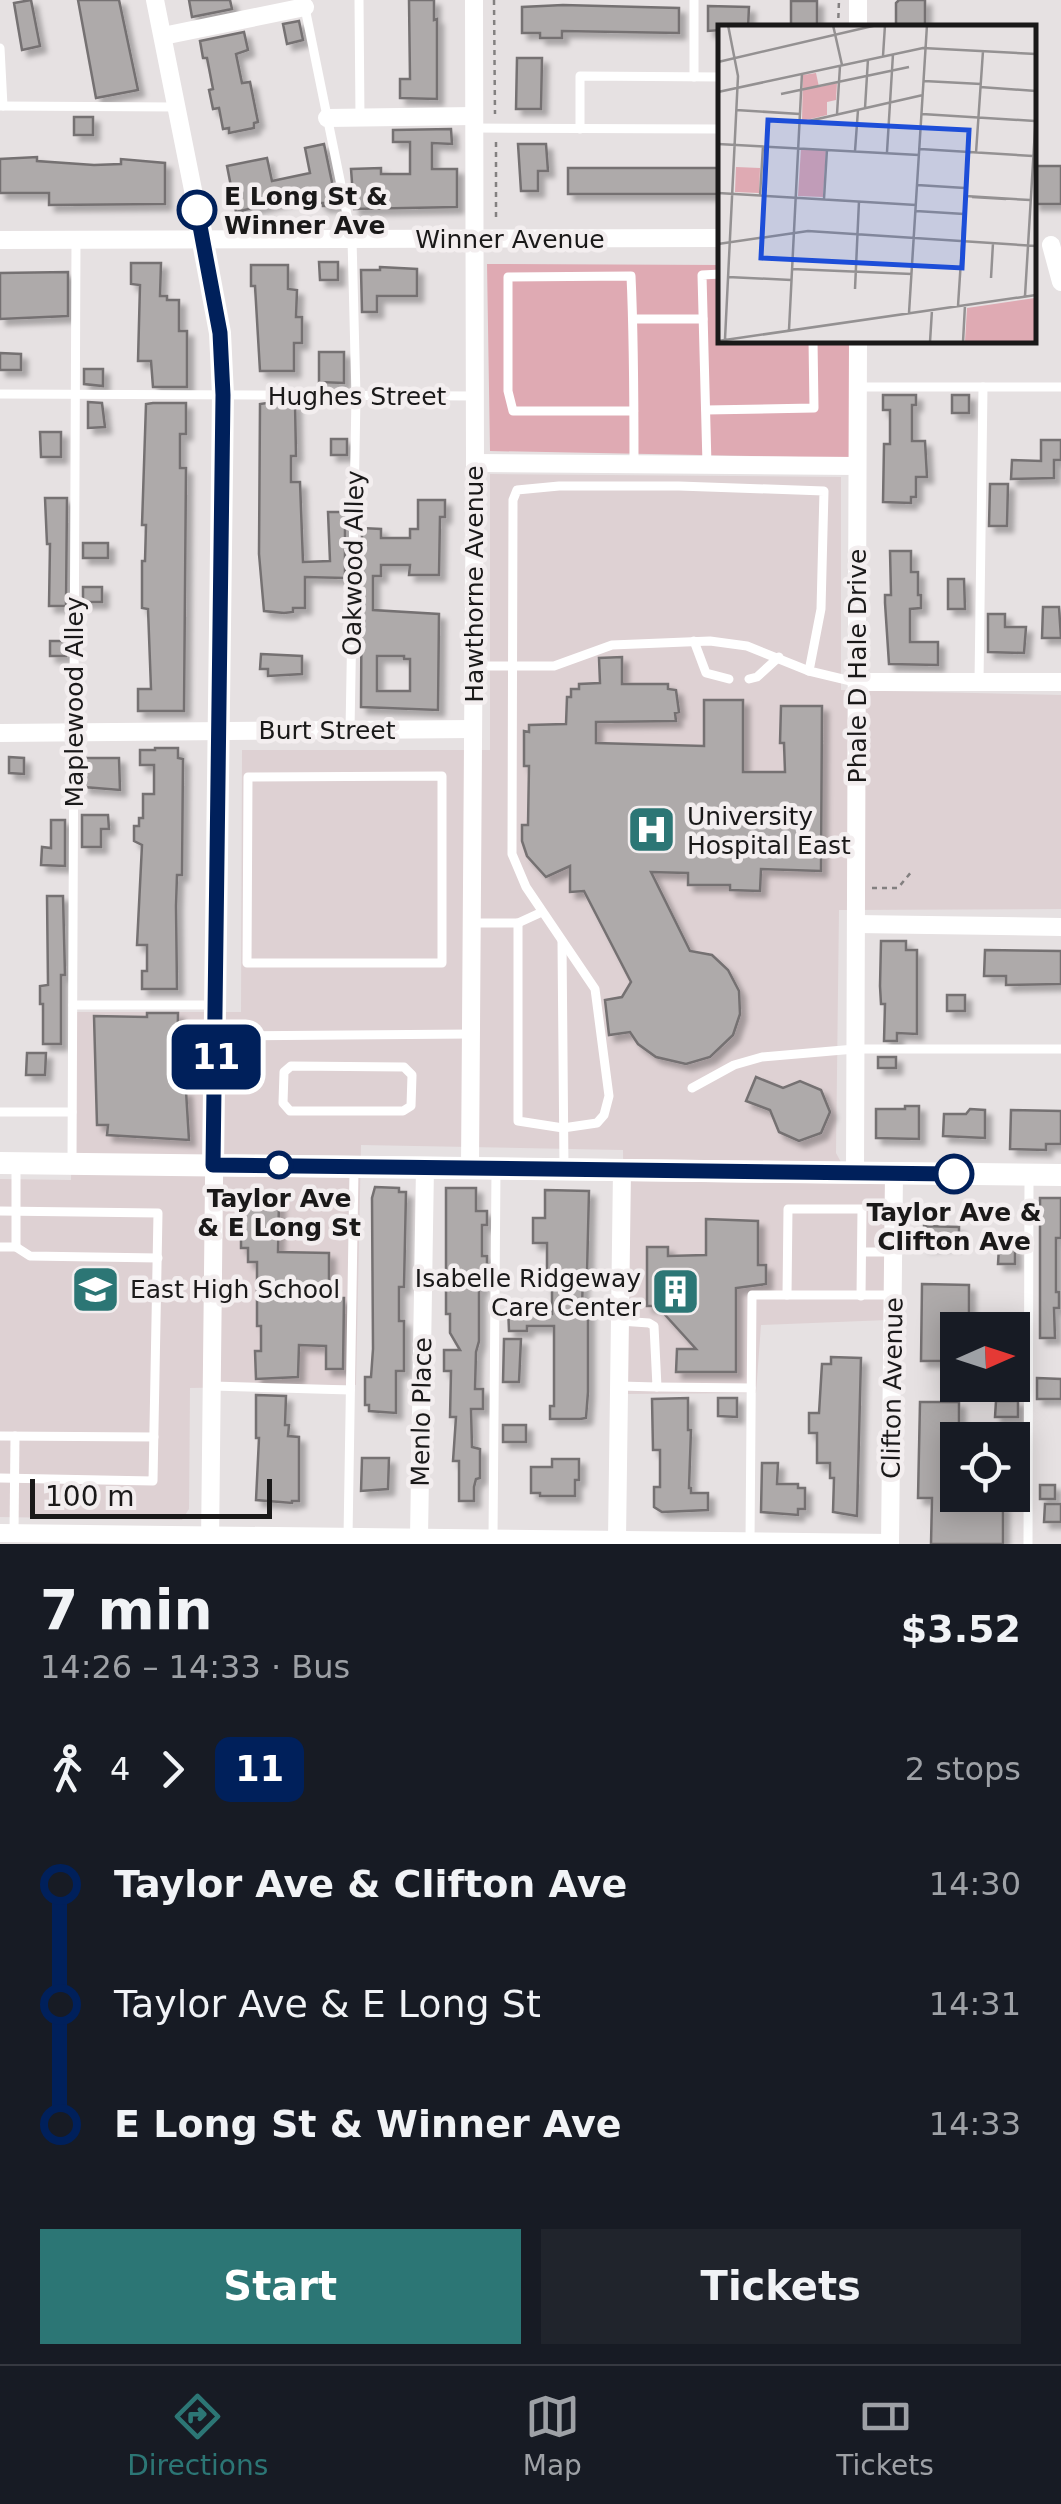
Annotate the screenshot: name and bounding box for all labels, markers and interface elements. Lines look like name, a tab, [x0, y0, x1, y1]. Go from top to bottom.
inset map	[718, 25, 1036, 342]
place label: E Long St & Winner Ave	[224, 182, 388, 240]
marker: E Long St & Winner Ave	[178, 191, 216, 229]
street label: Winner Avenue	[415, 225, 605, 254]
street label: Hughes Street	[268, 382, 447, 411]
street label: Hawthorne Avenue	[460, 465, 489, 703]
street label: Oakwood Alley	[337, 470, 370, 656]
street label: Phale D Hale Drive	[843, 549, 872, 783]
street label: Maplewood Alley	[60, 596, 89, 808]
street label: Burt Street	[259, 716, 396, 745]
place label: University Hospital East	[687, 802, 851, 860]
hospital icon: University Hospital East	[626, 804, 678, 856]
line badge: 11	[171, 1024, 261, 1090]
text: 11	[192, 1037, 240, 1077]
marker: Taylor Ave & E Long St	[266, 1152, 292, 1178]
marker: Taylor Ave & Clifton Ave	[935, 1155, 973, 1193]
place label: Taylor Ave & E Long St	[197, 1184, 361, 1242]
place label: Taylor Ave & Clifton Ave	[866, 1198, 1042, 1256]
school or university icon: East High School	[69, 1263, 121, 1315]
place label: Isabelle Ridgeway Care Center	[415, 1264, 642, 1322]
building icon: Isabelle Ridgeway Care Center	[650, 1266, 702, 1318]
place label: East High School	[130, 1275, 340, 1304]
street label: Clifton Avenue	[876, 1297, 909, 1479]
north arrow	[940, 1312, 1030, 1402]
map controls	[940, 1312, 1030, 1512]
street label: Menlo Place	[406, 1337, 437, 1487]
button: locate	[940, 1422, 1030, 1512]
scale bar	[30, 1474, 272, 1518]
text: 100 m	[45, 1480, 135, 1513]
text: 7 min	[40, 1578, 213, 1642]
text: $3.52	[901, 1607, 1021, 1651]
text: 14:26 – 14:33 · Bus	[40, 1648, 350, 1686]
icon: walk	[40, 1742, 95, 1797]
icon: forward	[145, 1742, 200, 1797]
text: 11	[235, 1749, 284, 1789]
text: 4	[110, 1750, 130, 1788]
text: 2 stops	[905, 1750, 1021, 1788]
text: Taylor Ave & Clifton Ave	[114, 1862, 627, 1906]
text: 14:30	[929, 1865, 1021, 1903]
text: Taylor Ave & E Long St	[114, 1982, 541, 2026]
text: 14:31	[929, 1985, 1021, 2023]
text: E Long St & Winner Ave	[114, 2102, 622, 2146]
text: 14:33	[929, 2105, 1021, 2143]
button: Start	[40, 2229, 521, 2344]
button: Tickets	[541, 2229, 1021, 2344]
tab: Directions	[127, 2389, 268, 2482]
tab: Map	[523, 2389, 582, 2482]
tab: Tickets	[836, 2389, 934, 2482]

